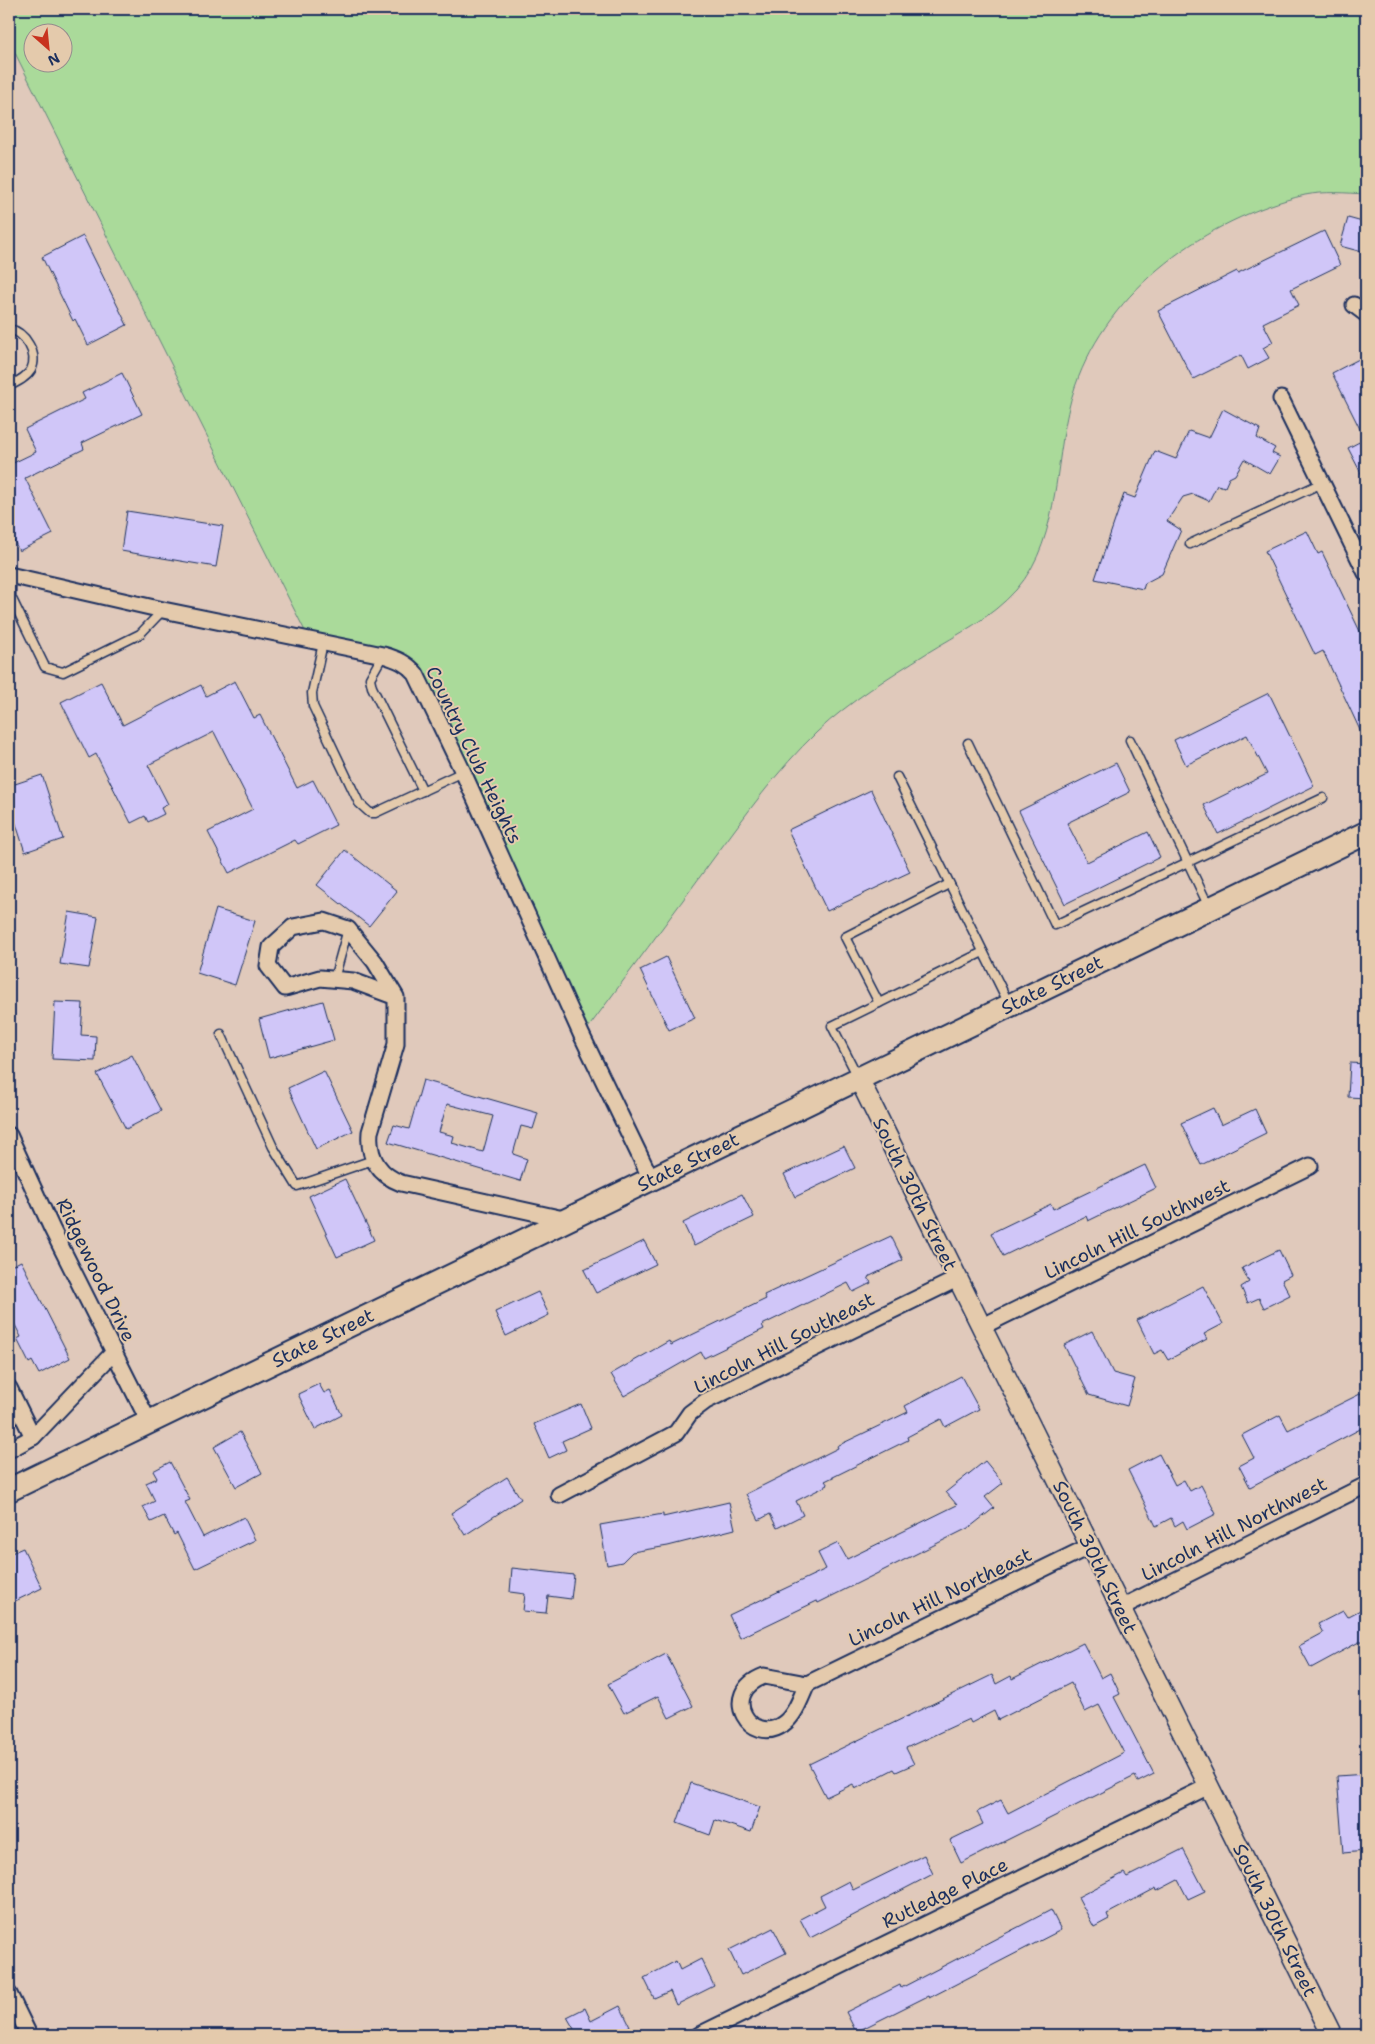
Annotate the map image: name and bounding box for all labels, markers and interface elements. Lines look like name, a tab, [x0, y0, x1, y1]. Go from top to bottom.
north arrow	[22, 22, 72, 72]
text: N	[45, 49, 63, 70]
street label: Country Club Heights	[420, 662, 528, 848]
street label: State Street	[997, 950, 1107, 1020]
street label: South 30th Street	[867, 1113, 963, 1275]
street label: State Street	[633, 1127, 743, 1197]
street label: Lincoln Hill Southwest	[1040, 1173, 1234, 1285]
street label: Ridgewood Drive	[50, 1194, 142, 1346]
street label: Lincoln Hill Southeast	[689, 1287, 879, 1399]
street label: State Street	[268, 1303, 378, 1373]
street label: Lincoln Hill Northwest	[1137, 1471, 1331, 1587]
street label: South 30th Street	[1047, 1476, 1143, 1638]
street label: Lincoln Hill Northeast	[844, 1542, 1036, 1652]
street label: South 30th Street	[1227, 1839, 1323, 2001]
street label: Rutledge Place	[878, 1852, 1012, 1934]

